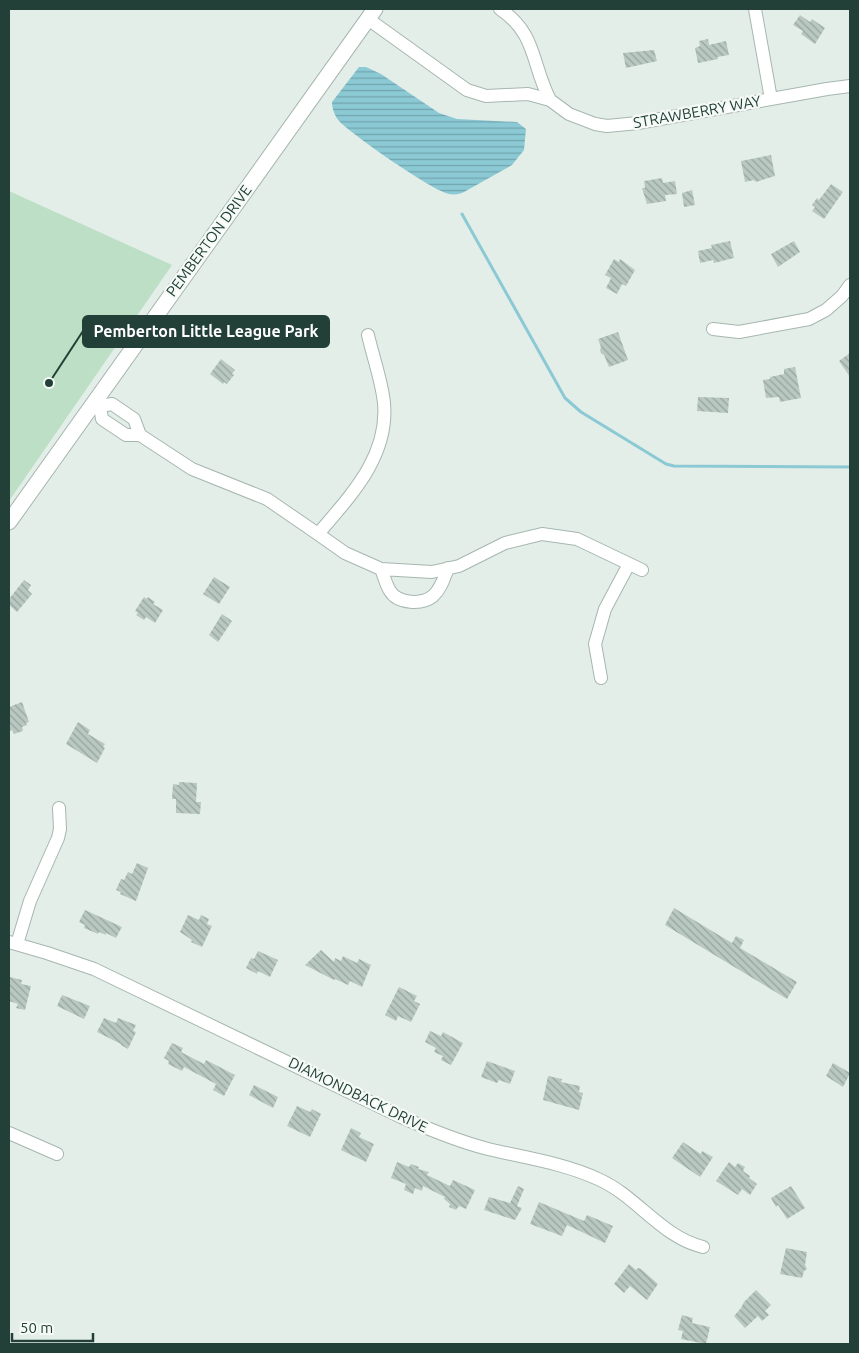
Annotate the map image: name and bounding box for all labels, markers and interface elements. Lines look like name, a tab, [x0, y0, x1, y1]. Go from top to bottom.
street label: STRAWBERRY WAY	[632, 92, 762, 131]
street label: PEMBERTON DRIVE	[163, 182, 255, 300]
callout: Pemberton Little League Park	[83, 316, 329, 347]
text: Pemberton Little League Park	[93, 322, 319, 340]
street label: DIAMONDBACK DRIVE	[286, 1053, 431, 1136]
scale bar	[12, 1310, 94, 1342]
text: 50 m	[20, 1319, 53, 1336]

